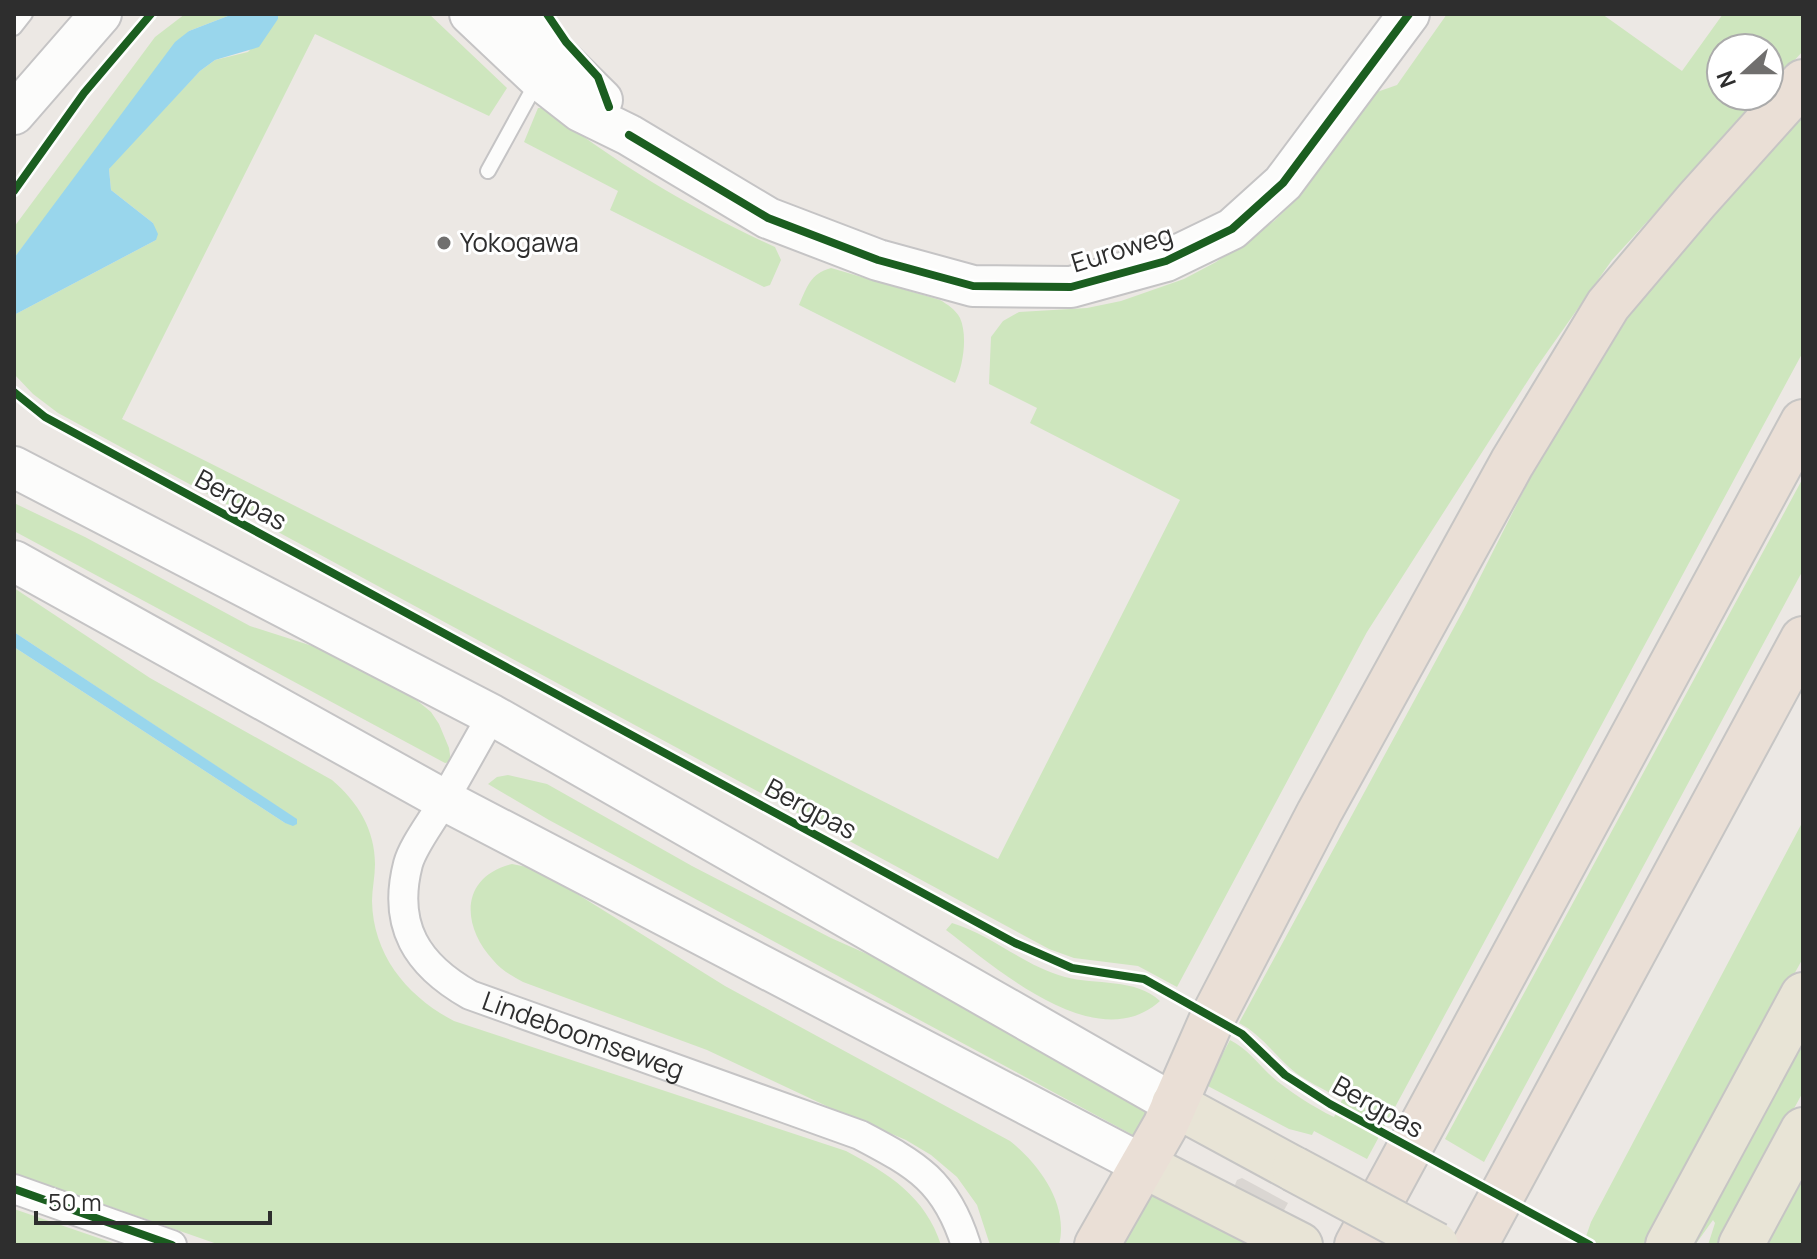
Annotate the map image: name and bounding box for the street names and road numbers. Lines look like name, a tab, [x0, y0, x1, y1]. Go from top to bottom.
street label: Euroweg	[1067, 216, 1177, 280]
street label: Bergpas	[189, 460, 294, 538]
street label: Bergpas	[759, 769, 864, 847]
street label: Lindeboomseweg	[478, 982, 689, 1087]
street label: Bergpas	[1327, 1066, 1430, 1146]

